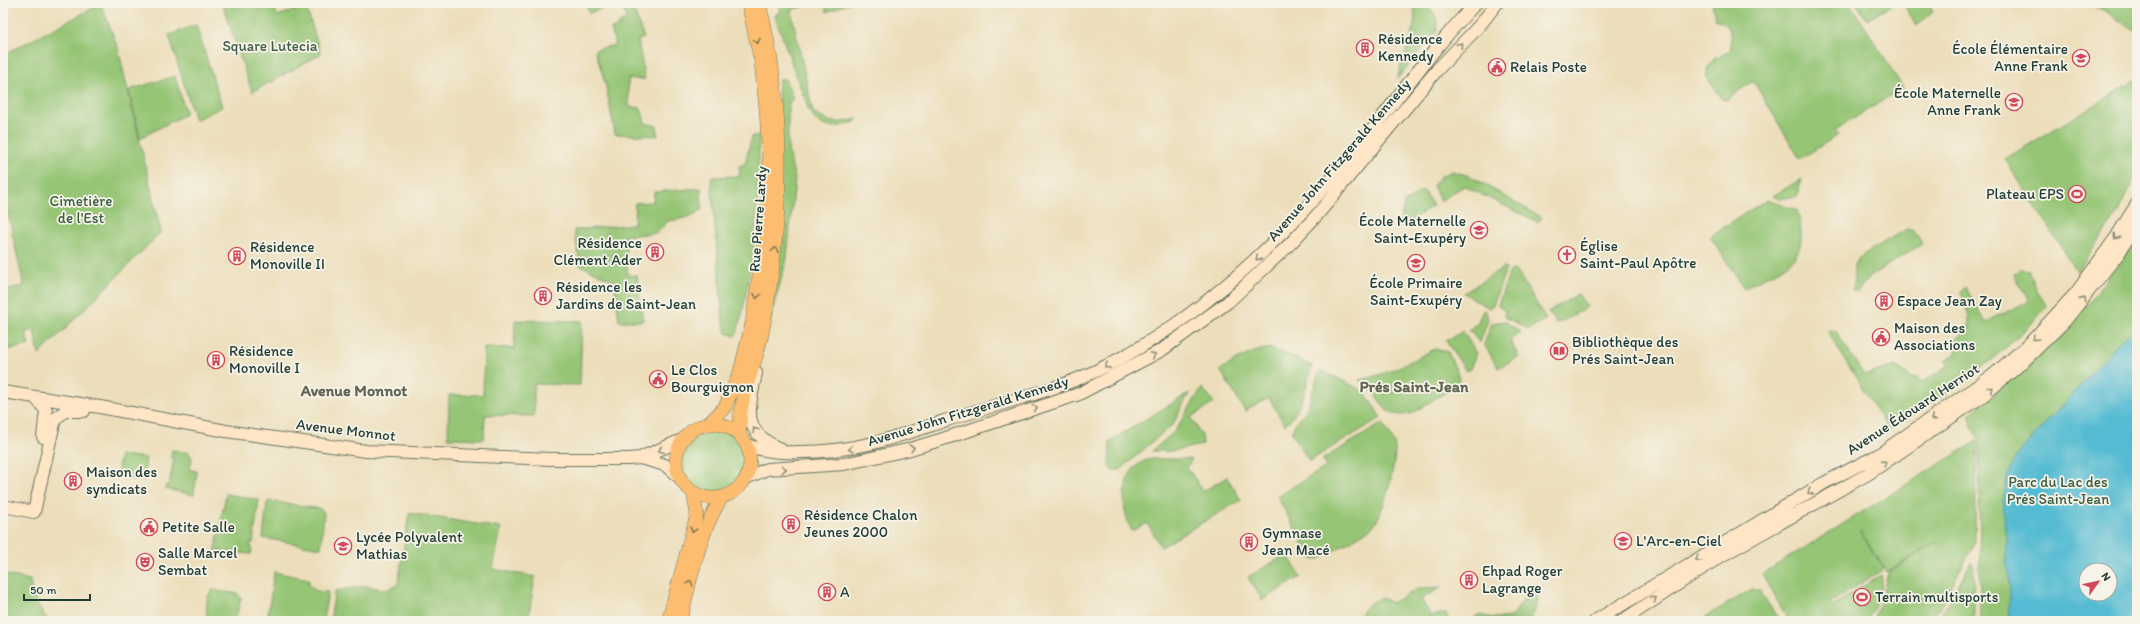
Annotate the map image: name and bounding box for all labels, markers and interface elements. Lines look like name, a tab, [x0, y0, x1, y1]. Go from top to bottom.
place label: Résidence Kennedy	[1378, 30, 1443, 65]
park label: Square Lutecia	[222, 37, 318, 55]
one-way arrow	[752, 38, 761, 44]
building icon: Résidence Kennedy	[1355, 38, 1375, 58]
place label: École Élémentaire Anne Frank	[1952, 40, 2068, 75]
one-way arrow	[1455, 42, 1462, 49]
school or university icon: École Élémentaire Anne Frank	[2071, 48, 2091, 68]
public building icon: Relais Poste	[1487, 57, 1507, 77]
place label: Relais Poste	[1510, 58, 1587, 76]
street label: Avenue John Fitzgerald Kennedy	[1264, 75, 1414, 245]
place label: École Maternelle Anne Frank	[1894, 84, 2001, 119]
school or university icon: École Maternelle Anne Frank	[2004, 92, 2024, 112]
street label: Rue Pierre Lardy	[745, 165, 771, 273]
sports icon: Plateau EPS	[2067, 184, 2087, 204]
place label: Plateau EPS	[1986, 185, 2064, 203]
park label: Cimetière de l'Est	[50, 192, 112, 227]
place label: École Maternelle Saint-Exupéry	[1359, 212, 1466, 247]
school or university icon: École Maternelle Saint-Exupéry	[1469, 220, 1489, 240]
one-way arrow	[2113, 233, 2121, 240]
place label: Résidence Clément Ader	[553, 234, 642, 269]
place label: Église Saint-Paul Apôtre	[1580, 237, 1696, 272]
place label: Résidence Monoville II	[250, 238, 325, 273]
building icon: Résidence Clément Ader	[645, 242, 665, 262]
church icon: Église Saint-Paul Apôtre	[1557, 245, 1577, 265]
building icon: Résidence Monoville II	[227, 246, 247, 266]
one-way arrow	[770, 247, 779, 253]
one-way arrow	[1255, 253, 1262, 260]
school or university icon: École Primaire Saint-Exupéry	[1406, 253, 1426, 273]
place label: École Primaire Saint-Exupéry	[1369, 274, 1463, 309]
place label: Résidence les Jardins de Saint-Jean	[556, 278, 696, 313]
building icon: Résidence les Jardins de Saint-Jean	[533, 286, 553, 306]
building icon: Espace Jean Zay	[1874, 291, 1894, 311]
one-way arrow	[753, 292, 762, 299]
place label: Espace Jean Zay	[1897, 292, 2002, 310]
one-way arrow	[2078, 296, 2085, 303]
place label: Maison des Associations	[1894, 319, 1975, 354]
public building icon: Maison des Associations	[1871, 327, 1891, 347]
place label: Bibliothèque des Prés Saint-Jean	[1572, 333, 1679, 368]
one-way arrow	[2032, 333, 2040, 341]
library icon: Bibliothèque des Prés Saint-Jean	[1549, 341, 1569, 361]
place label: Résidence Monoville I	[229, 342, 300, 377]
building icon: Résidence Monoville I	[206, 350, 226, 370]
one-way arrow	[1149, 353, 1156, 360]
street label: Avenue Édouard Herriot	[1843, 359, 1983, 459]
place label: Le Clos Bourguignon	[671, 361, 754, 396]
one-way arrow	[1104, 361, 1111, 368]
public building icon: Le Clos Bourguignon	[648, 369, 668, 389]
street label: Avenue John Fitzgerald Kennedy	[865, 372, 1071, 450]
district label: Prés Saint-Jean	[1359, 377, 1469, 396]
district label: Avenue Monnot	[300, 381, 407, 400]
one-way arrow	[1986, 387, 1993, 394]
one-way arrow	[1032, 405, 1039, 413]
one-way arrow	[1930, 413, 1937, 420]
street label: Avenue Monnot	[295, 415, 397, 445]
one-way arrow	[753, 428, 760, 435]
one-way arrow	[847, 444, 854, 453]
one-way arrow	[908, 444, 915, 453]
one-way arrow	[658, 445, 666, 453]
one-way arrow	[1880, 461, 1887, 468]
place label: Maison des syndicats	[86, 463, 157, 498]
one-way arrow	[781, 464, 787, 473]
building icon: Maison des syndicats	[63, 471, 83, 491]
park label: Parc du Lac des Prés Saint-Jean	[2007, 473, 2109, 508]
one-way arrow	[1807, 487, 1814, 494]
place label: Résidence Chalon Jeunes 2000	[804, 506, 918, 541]
building icon: Résidence Chalon Jeunes 2000	[781, 514, 801, 534]
public building icon: Petite Salle	[139, 517, 159, 537]
place label: Petite Salle	[162, 518, 235, 536]
place label: Gymnase Jean Macé	[1262, 524, 1330, 559]
one-way arrow	[689, 526, 698, 533]
place label: Lycée Polyvalent Mathias	[356, 528, 463, 563]
school or university icon: L'Arc-en-Ciel	[1613, 531, 1633, 551]
building icon: Gymnase Jean Macé	[1239, 532, 1259, 552]
place label: L'Arc-en-Ciel	[1636, 532, 1722, 550]
school or university icon: Lycée Polyvalent Mathias	[333, 536, 353, 556]
place label: Salle Marcel Sembat	[158, 544, 238, 579]
theatre icon: Salle Marcel Sembat	[135, 552, 155, 572]
one-way arrow	[1695, 554, 1702, 562]
place label: Ehpad Roger Lagrange	[1482, 562, 1563, 597]
north arrow	[2078, 562, 2118, 602]
building icon: Ehpad Roger Lagrange	[1459, 570, 1479, 590]
text: N	[2098, 570, 2113, 583]
scale bar	[24, 576, 90, 602]
one-way arrow	[685, 580, 694, 587]
building icon: A	[817, 582, 837, 602]
text: 50 m	[30, 583, 56, 597]
place label: A	[840, 583, 850, 601]
sports icon: Terrain multisports	[1852, 587, 1872, 607]
place label: Terrain multisports	[1875, 588, 1999, 606]
one-way arrow	[1650, 597, 1657, 604]

